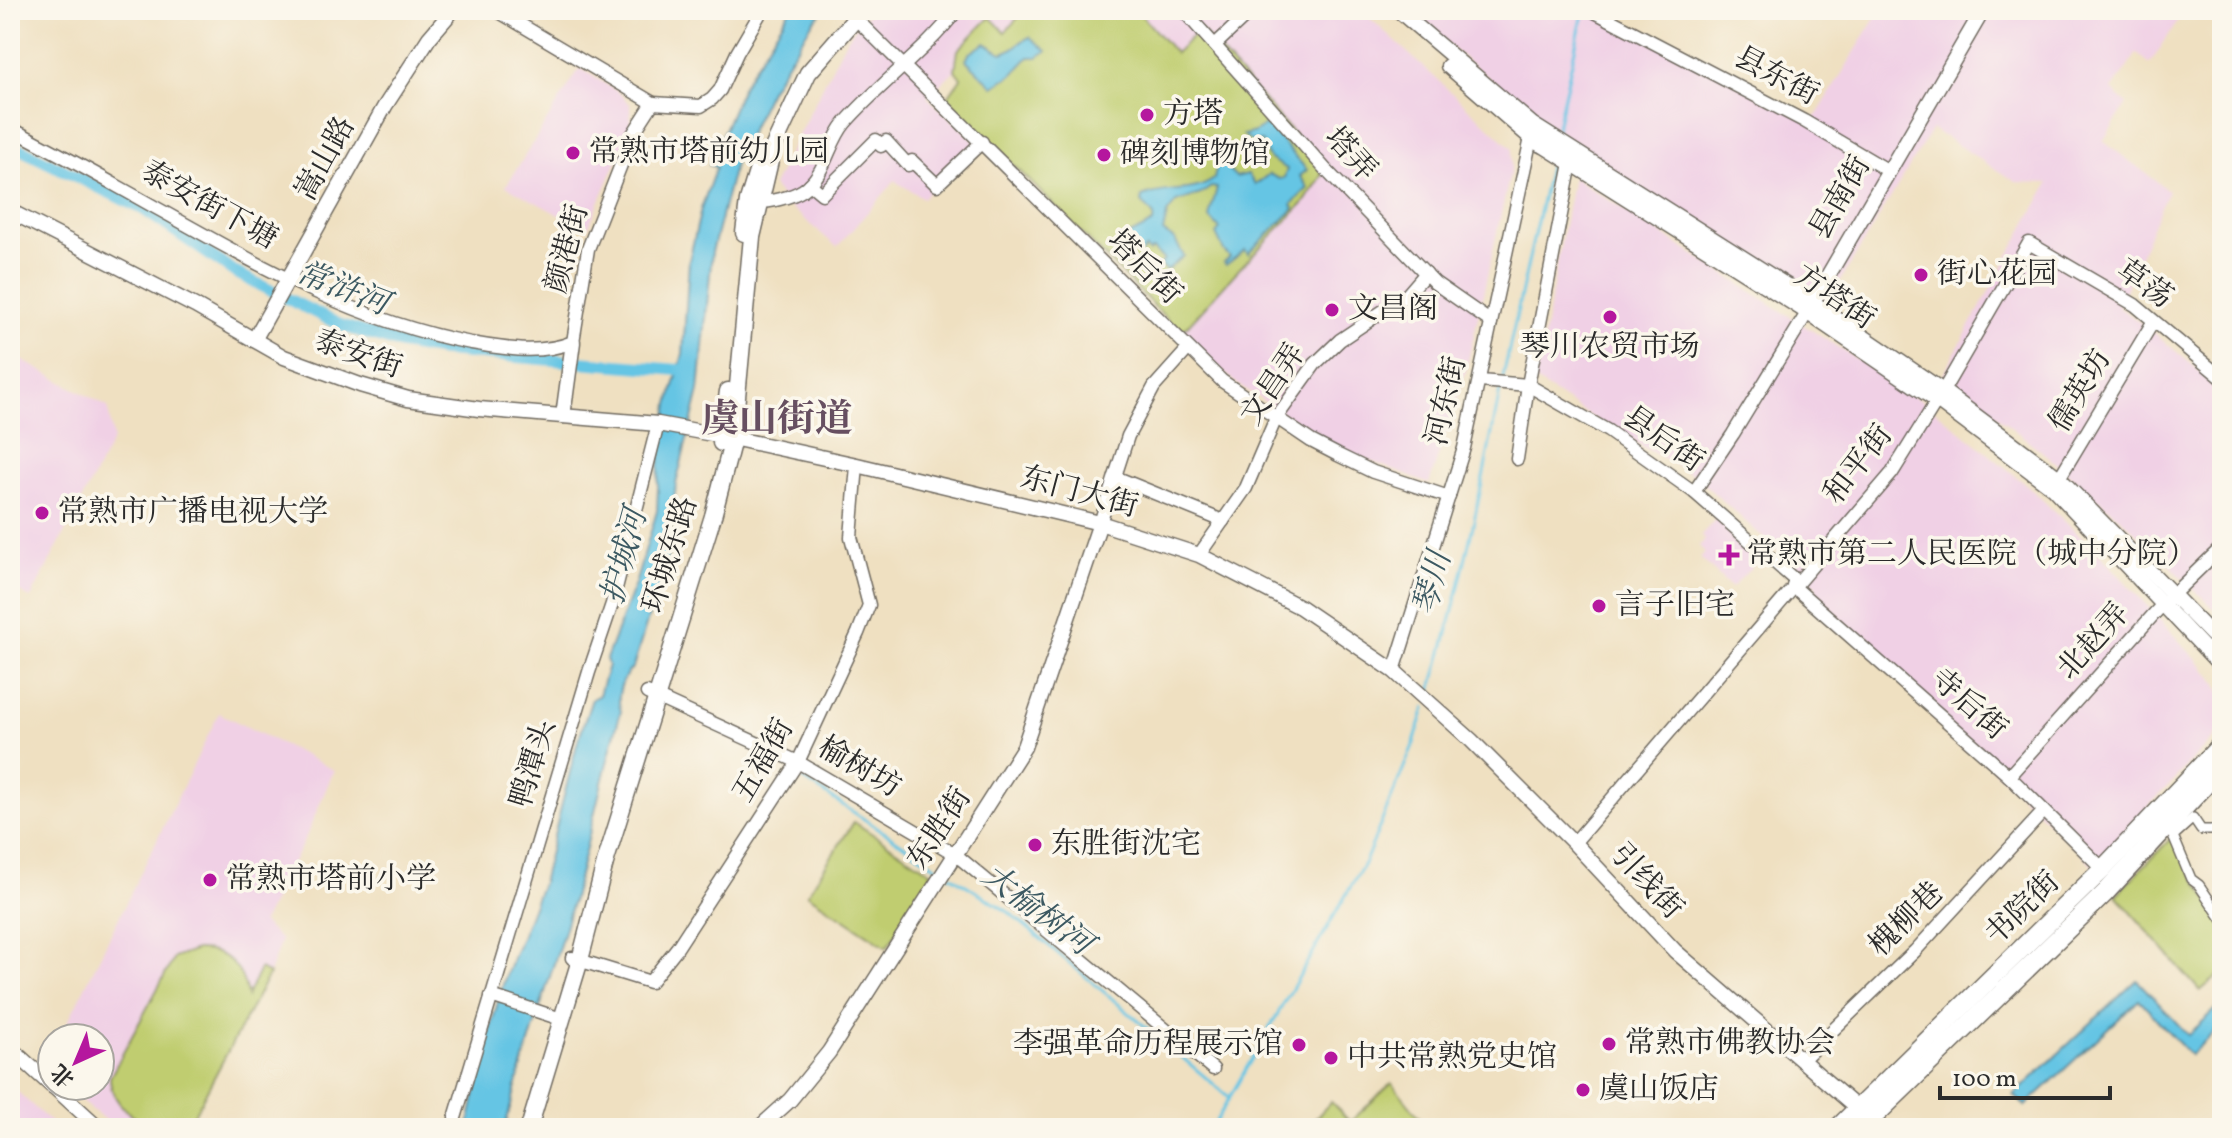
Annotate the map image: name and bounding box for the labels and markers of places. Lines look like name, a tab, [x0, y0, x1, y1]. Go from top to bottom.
place label: 方塔	[1163, 94, 1223, 136]
marker: 方塔	[1138, 106, 1156, 124]
place label: 常熟市塔前幼儿园	[589, 132, 829, 174]
place label: 碑刻博物馆	[1120, 134, 1270, 176]
marker: 常熟市塔前幼儿园	[564, 144, 582, 162]
marker: 碑刻博物馆	[1095, 146, 1113, 164]
place label: 街心花园	[1937, 254, 2057, 296]
marker: 街心花园	[1912, 266, 1930, 284]
place label: 文昌阁	[1348, 289, 1438, 331]
marker: 文昌阁	[1323, 301, 1341, 319]
marker: 琴川农贸市场	[1601, 308, 1619, 326]
place label: 琴川农贸市场	[1520, 327, 1700, 369]
place label: 常熟市广播电视大学	[58, 492, 328, 534]
marker: 常熟市广播电视大学	[33, 504, 51, 522]
place label: 常熟市第二人民医院（城中分院）	[1747, 534, 2197, 576]
marker: 常熟市第二人民医院（城中分院）	[1718, 544, 1740, 566]
place label: 言子旧宅	[1615, 585, 1735, 627]
marker: 言子旧宅	[1590, 597, 1608, 615]
place label: 东胜街沈宅	[1051, 824, 1201, 866]
marker: 东胜街沈宅	[1026, 836, 1044, 854]
place label: 常熟市塔前小学	[226, 859, 436, 901]
marker: 常熟市塔前小学	[201, 871, 219, 889]
place label: 常熟市佛教协会	[1625, 1023, 1835, 1065]
place label: 李强革命历程展示馆	[1013, 1024, 1283, 1066]
marker: 常熟市佛教协会	[1600, 1035, 1618, 1053]
marker: 李强革命历程展示馆	[1290, 1036, 1308, 1054]
place label: 中共常熟党史馆	[1347, 1037, 1557, 1079]
marker: 中共常熟党史馆	[1322, 1049, 1340, 1067]
place label: 虞山饭店	[1599, 1069, 1719, 1111]
marker: 虞山饭店	[1574, 1081, 1592, 1099]

